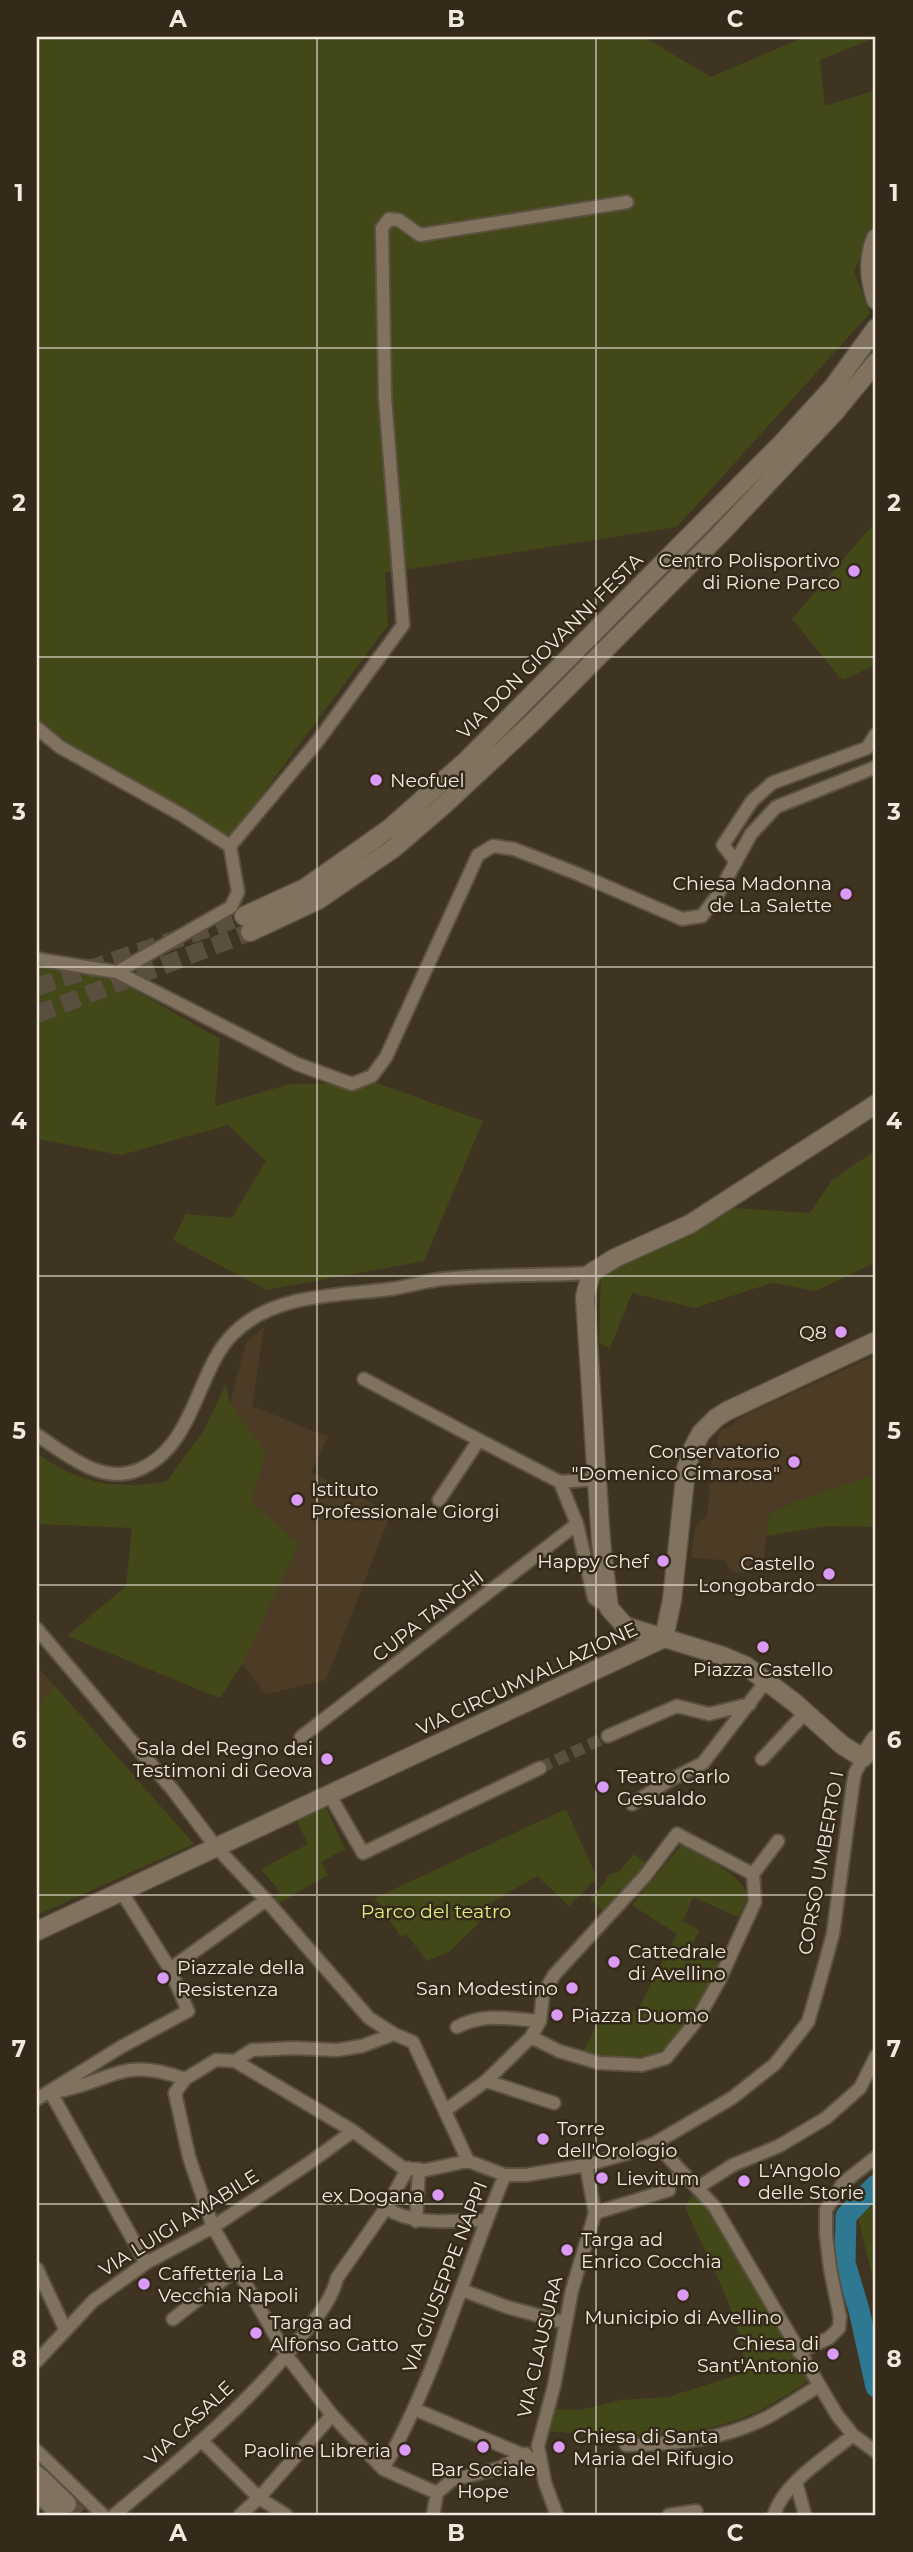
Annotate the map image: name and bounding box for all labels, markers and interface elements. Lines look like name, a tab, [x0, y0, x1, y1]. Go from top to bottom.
text: A	[168, 5, 187, 33]
text: B	[447, 5, 465, 33]
text: C	[727, 5, 744, 33]
text: 1	[14, 179, 24, 207]
text: 1	[889, 179, 899, 207]
text: 2	[12, 489, 26, 517]
text: 2	[887, 489, 901, 517]
street label: VIA DON GIOVANNI FESTA	[452, 548, 648, 744]
place label: Centro Polisportivo di Rione Parco	[658, 549, 840, 594]
marker: Centro Polisportivo di Rione Parco	[846, 563, 862, 579]
place label: Neofuel	[390, 769, 465, 792]
marker: Neofuel	[368, 772, 384, 788]
text: 3	[11, 798, 26, 826]
text: 3	[886, 798, 901, 826]
place label: Chiesa Madonna de La Salette	[673, 872, 832, 917]
marker: Chiesa Madonna de La Salette	[838, 886, 854, 902]
text: 4	[11, 1107, 27, 1135]
text: 4	[886, 1107, 902, 1135]
place label: Q8	[799, 1321, 827, 1344]
marker: Q8	[833, 1324, 849, 1340]
text: 5	[12, 1417, 26, 1445]
text: 5	[887, 1417, 901, 1445]
place label: Conservatorio "Domenico Cimarosa"	[571, 1440, 780, 1485]
marker: Conservatorio "Domenico Cimarosa"	[786, 1454, 802, 1470]
place label: Istituto Professionale Giorgi	[311, 1478, 500, 1523]
marker: Istituto Professionale Giorgi	[289, 1492, 305, 1508]
place label: Happy Chef	[537, 1550, 651, 1573]
place label: Castello Longobardo	[698, 1552, 815, 1597]
marker: Happy Chef	[655, 1553, 671, 1569]
street label: CUPA TANGHI	[368, 1565, 488, 1667]
marker: Castello Longobardo	[821, 1566, 837, 1582]
street label: VIA CIRCUMVALLAZIONE	[413, 1618, 641, 1740]
marker: Piazza Castello	[755, 1639, 771, 1655]
place label: Piazza Castello	[693, 1658, 833, 1681]
text: 6	[12, 1726, 27, 1754]
text: 6	[887, 1726, 902, 1754]
place label: Sala del Regno dei Testimoni di Geova	[133, 1737, 313, 1782]
marker: Sala del Regno dei Testimoni di Geova	[319, 1751, 335, 1767]
place label: Teatro Carlo Gesualdo	[617, 1765, 730, 1810]
street label: CORSO UMBERTO I	[794, 1769, 848, 1957]
marker: Teatro Carlo Gesualdo	[595, 1779, 611, 1795]
park label: Parco del teatro	[361, 1900, 511, 1923]
place label: Cattedrale di Avellino	[628, 1940, 726, 1985]
marker: Cattedrale di Avellino	[606, 1954, 622, 1970]
place label: Piazzale della Resistenza	[177, 1956, 305, 2001]
marker: Piazzale della Resistenza	[155, 1970, 171, 1986]
place label: San Modestino	[416, 1977, 558, 2000]
marker: San Modestino	[564, 1980, 580, 1996]
place label: Piazza Duomo	[571, 2004, 709, 2027]
marker: Piazza Duomo	[549, 2007, 565, 2023]
text: 7	[12, 2035, 26, 2063]
text: 7	[887, 2035, 901, 2063]
place label: Torre dell'Orologio	[557, 2117, 677, 2162]
marker: Torre dell'Orologio	[535, 2131, 551, 2147]
place label: L'Angolo delle Storie	[758, 2159, 864, 2204]
street label: VIA LUIGI AMABILE	[95, 2165, 263, 2281]
place label: Lievitum	[616, 2167, 699, 2190]
marker: Lievitum	[594, 2170, 610, 2186]
marker: L'Angolo delle Storie	[736, 2173, 752, 2189]
street label: VIA GIUSEPPE NAPPI	[398, 2178, 492, 2376]
place label: ex Dogana	[322, 2184, 424, 2207]
marker: ex Dogana	[430, 2187, 446, 2203]
place label: Targa ad Enrico Cocchia	[581, 2228, 722, 2273]
marker: Targa ad Enrico Cocchia	[559, 2242, 575, 2258]
place label: Caffetteria La Vecchia Napoli	[158, 2262, 299, 2307]
street label: VIA CLAUSURA	[513, 2274, 568, 2420]
marker: Caffetteria La Vecchia Napoli	[136, 2276, 152, 2292]
marker: Municipio di Avellino	[675, 2287, 691, 2303]
place label: Municipio di Avellino	[584, 2306, 782, 2329]
place label: Targa ad Alfonso Gatto	[270, 2311, 399, 2356]
marker: Targa ad Alfonso Gatto	[248, 2325, 264, 2341]
place label: Chiesa di Sant'Antonio	[697, 2332, 819, 2377]
text: 8	[11, 2345, 27, 2373]
text: 8	[886, 2345, 902, 2373]
marker: Chiesa di Sant'Antonio	[825, 2346, 841, 2362]
street label: VIA CASALE	[140, 2376, 238, 2470]
place label: Chiesa di Santa Maria del Rifugio	[573, 2425, 734, 2470]
place label: Paoline Libreria	[243, 2439, 391, 2462]
marker: Bar Sociale Hope	[475, 2439, 491, 2455]
marker: Chiesa di Santa Maria del Rifugio	[551, 2439, 567, 2455]
marker: Paoline Libreria	[397, 2442, 413, 2458]
place label: Bar Sociale Hope	[430, 2458, 536, 2503]
text: A	[168, 2519, 187, 2547]
text: B	[447, 2519, 465, 2547]
text: C	[727, 2519, 744, 2547]

